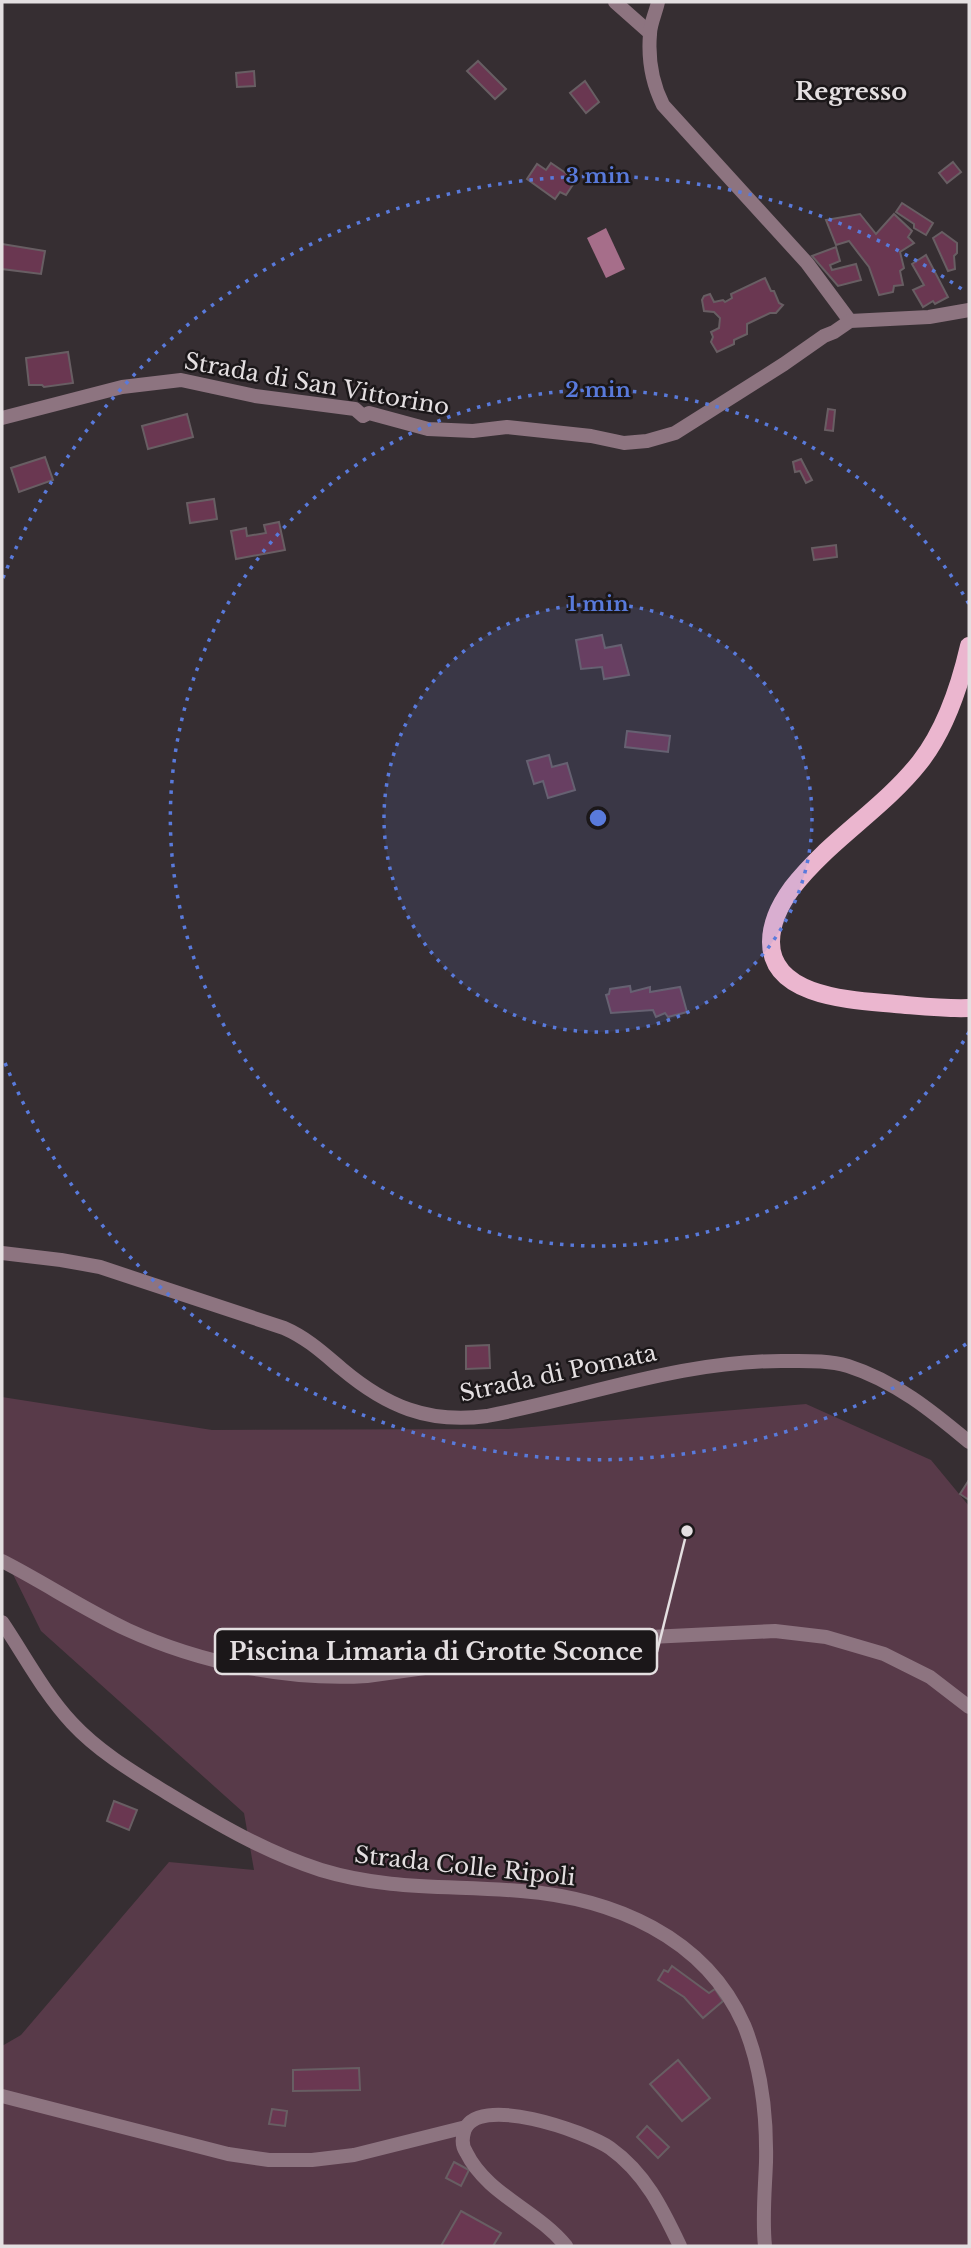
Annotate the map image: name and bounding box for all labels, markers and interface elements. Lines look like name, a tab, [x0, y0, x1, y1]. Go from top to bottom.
district label: Regresso	[795, 77, 907, 106]
text: 3 min	[565, 163, 631, 189]
street label: Strada di San Vittorino	[182, 347, 452, 421]
text: 2 min	[565, 377, 631, 403]
text: 1 min	[568, 591, 628, 617]
centre of rings	[586, 806, 610, 830]
street label: Strada di Pomata	[457, 1338, 659, 1408]
callout: Piscina Limaria di Grotte Sconce	[215, 1629, 657, 1674]
text: Piscina Limaria di Grotte Sconce	[229, 1637, 643, 1666]
street label: Strada Colle Ripoli	[353, 1840, 577, 1892]

